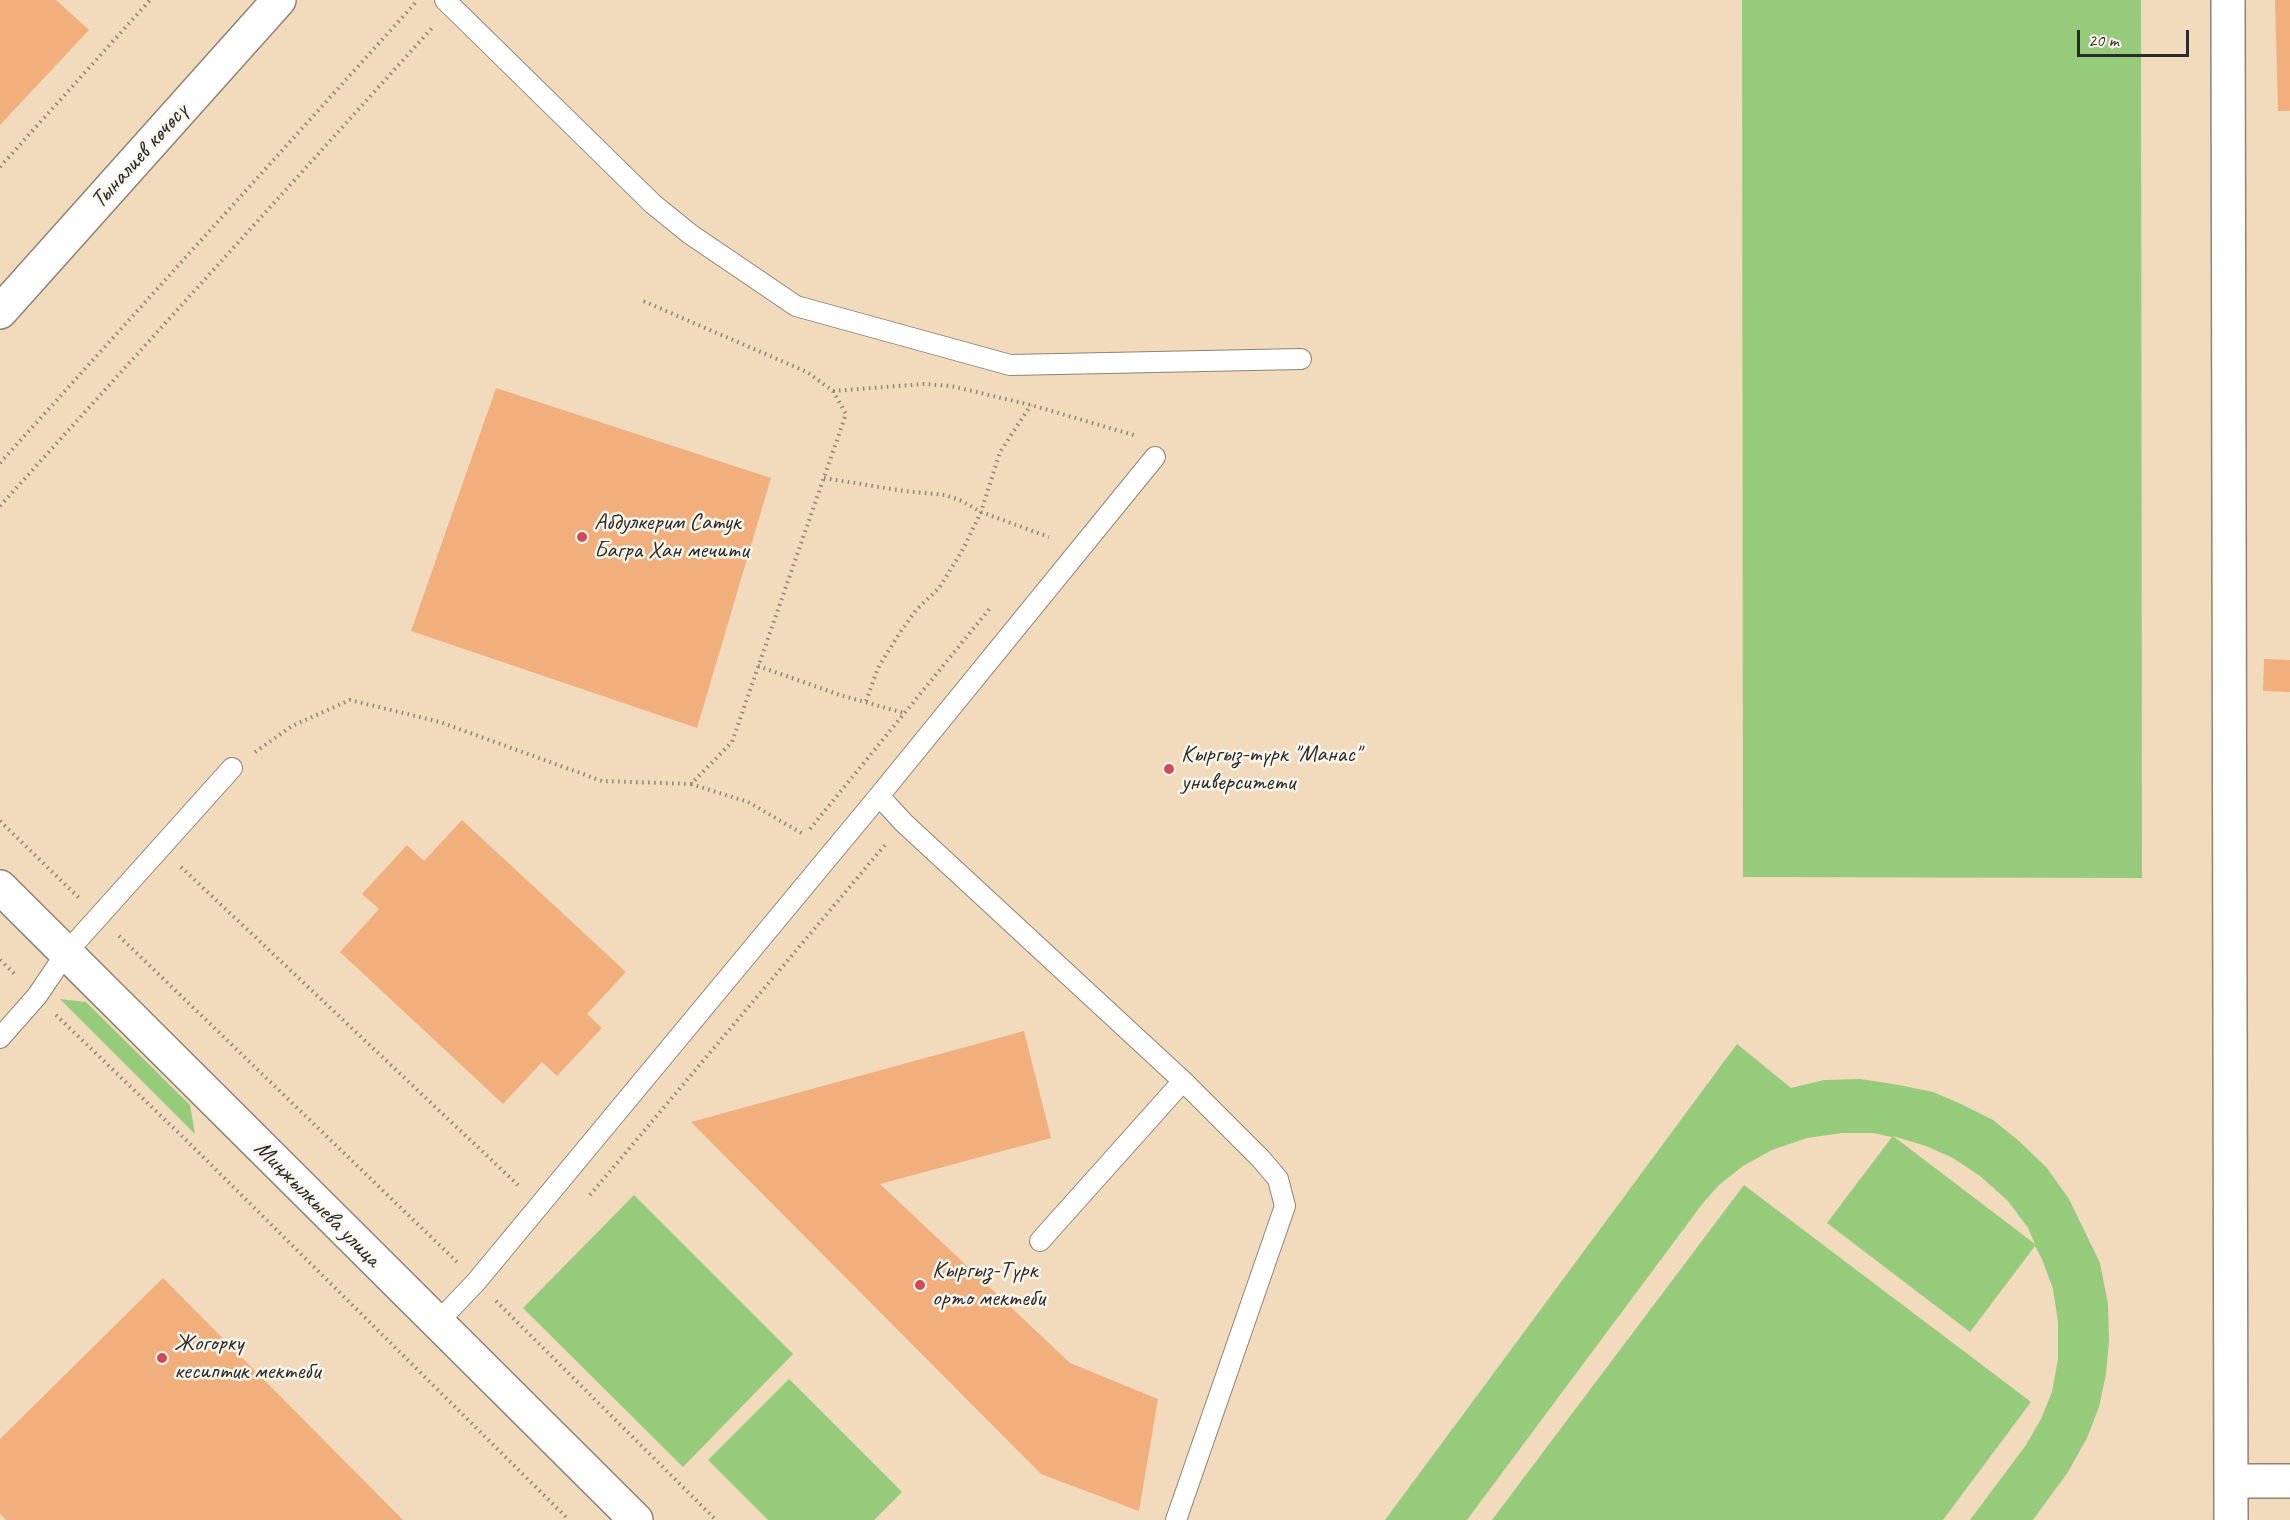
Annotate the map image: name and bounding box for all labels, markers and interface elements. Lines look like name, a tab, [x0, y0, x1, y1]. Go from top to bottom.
scale bar	[2080, 18, 2192, 56]
text: 20 m	[2088, 29, 2119, 51]
street label: Тыналиев көчөсү	[85, 97, 195, 215]
place label: Абдулкерим Сатук Багра Хан мечити	[594, 509, 748, 565]
marker: Абдулкерим Сатук Багра Хан мечити	[575, 530, 589, 544]
place label: Кыргыз-түрк "Манас" университети	[1181, 741, 1360, 797]
marker: Кыргыз-түрк "Манас" университети	[1162, 762, 1176, 776]
street label: Миңжылкыева улица	[248, 1135, 386, 1273]
place label: Кыргыз-Түрк орто мектеби	[932, 1257, 1045, 1313]
marker: Кыргыз-Түрк орто мектеби	[913, 1278, 927, 1292]
place label: Жогорку кесиптик мектеби	[174, 1330, 320, 1386]
marker: Жогорку кесиптик мектеби	[155, 1351, 169, 1365]

